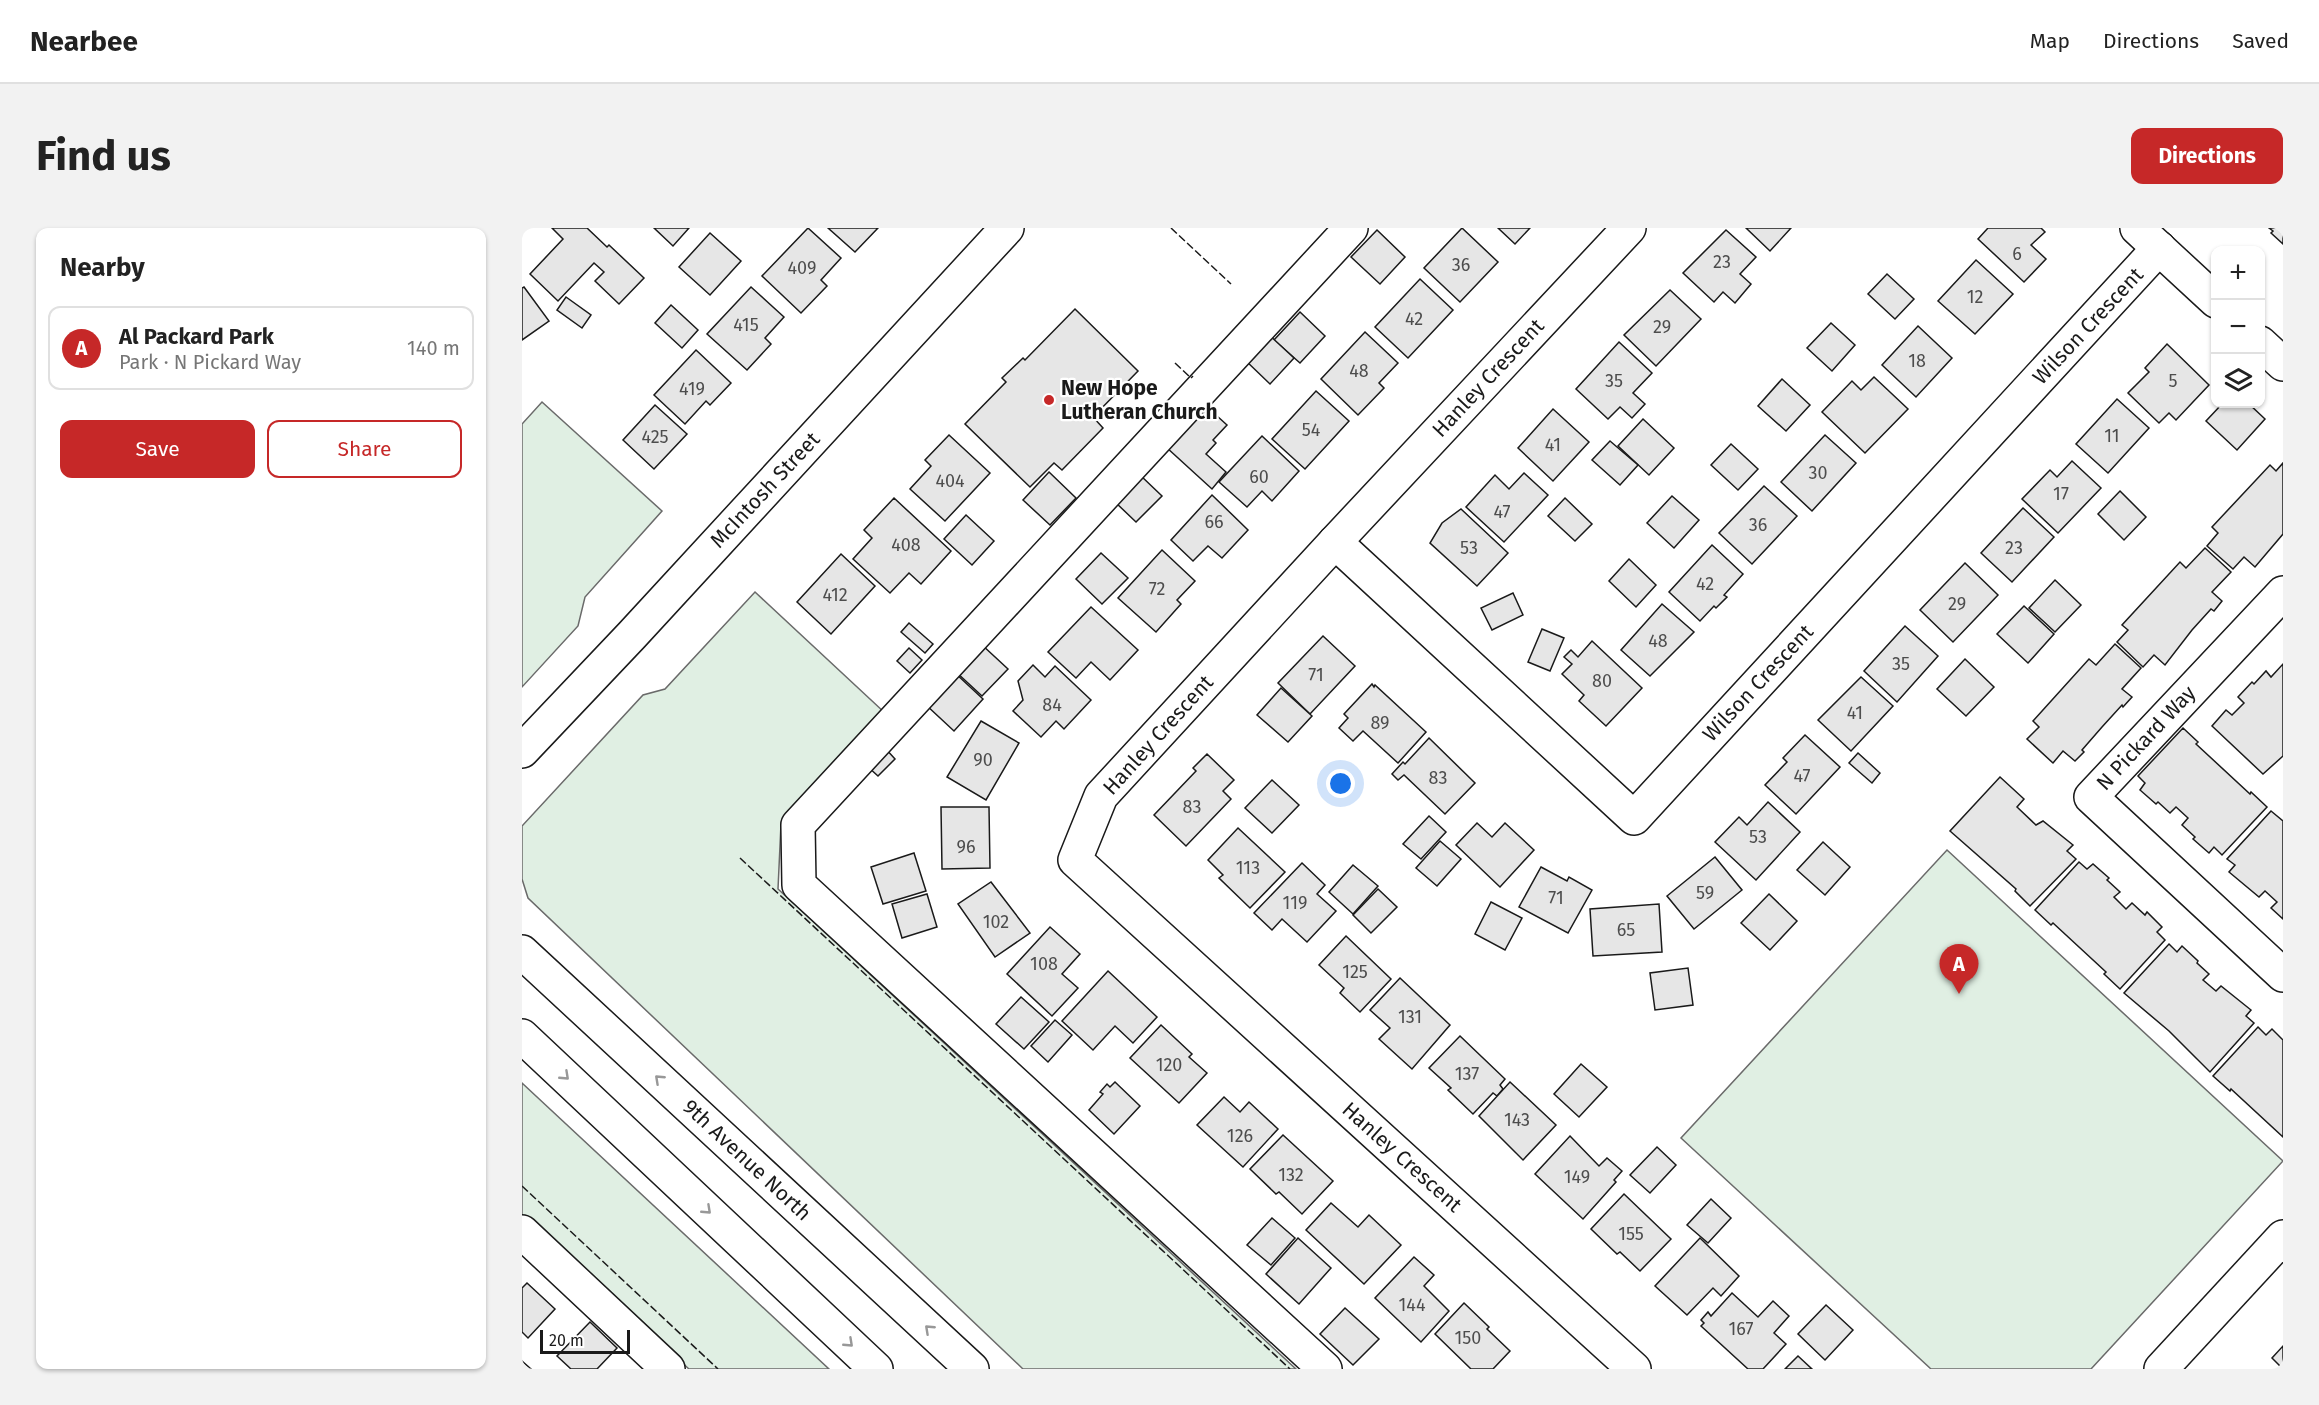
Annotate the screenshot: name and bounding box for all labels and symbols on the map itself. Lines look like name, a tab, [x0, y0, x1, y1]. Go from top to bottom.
house number: 6	[2012, 243, 2022, 265]
house number: 23	[1713, 251, 1731, 273]
house number: 36	[1452, 254, 1470, 276]
house number: 409	[788, 257, 816, 279]
street label: Wilson Crescent	[2027, 262, 2149, 390]
house number: 12	[1967, 286, 1983, 308]
house number: 42	[1405, 308, 1423, 330]
street label: Hanley Crescent	[1427, 313, 1550, 443]
house number: 415	[733, 314, 759, 336]
house number: 29	[1653, 316, 1671, 338]
house number: 18	[1908, 350, 1926, 372]
house number: 48	[1349, 360, 1369, 382]
house number: 35	[1605, 370, 1623, 392]
house number: 5	[2168, 370, 2178, 392]
place label: New Hope Lutheran Church	[1061, 375, 1218, 425]
house number: 419	[679, 378, 705, 400]
marker: New Hope Lutheran Church	[1042, 393, 1056, 407]
house number: 54	[1302, 419, 1321, 441]
house number: 11	[2104, 425, 2120, 447]
house number: 425	[641, 426, 669, 448]
street label: McIntosh Street	[705, 426, 826, 553]
house number: 41	[1545, 434, 1561, 456]
house number: 30	[1808, 462, 1828, 484]
house number: 60	[1249, 466, 1269, 488]
house number: 404	[935, 470, 965, 492]
house number: 17	[2053, 483, 2069, 505]
house number: 47	[1493, 501, 1511, 523]
house number: 66	[1204, 511, 1224, 533]
house number: 36	[1749, 514, 1767, 536]
house number: 408	[891, 534, 921, 556]
house number: 53	[1460, 537, 1478, 559]
house number: 23	[2005, 537, 2023, 559]
house number: 42	[1696, 573, 1714, 595]
house number: 72	[1149, 578, 1165, 600]
house number: 412	[822, 584, 848, 606]
house number: 29	[1948, 593, 1966, 615]
street label: Wilson Crescent	[1697, 619, 1819, 747]
house number: 48	[1648, 630, 1668, 652]
house number: 35	[1892, 653, 1910, 675]
house number: 71	[1308, 664, 1324, 686]
street label: Hanley Crescent	[1097, 669, 1219, 800]
house number: 80	[1592, 670, 1612, 692]
street label: N Pickard Way	[2091, 680, 2202, 796]
house number: 84	[1042, 694, 1062, 716]
house number: 41	[1847, 702, 1863, 724]
house number: 89	[1370, 712, 1390, 734]
house number: 90	[973, 749, 993, 771]
house number: 47	[1793, 765, 1811, 787]
house number: 83	[1429, 767, 1447, 789]
your location	[1326, 769, 1355, 798]
house number: 83	[1183, 796, 1201, 818]
house number: 53	[1749, 826, 1767, 848]
house number: 96	[956, 836, 976, 858]
house number: 113	[1236, 857, 1260, 879]
house number: 59	[1696, 882, 1714, 904]
house number: 71	[1548, 887, 1564, 909]
house number: 119	[1283, 892, 1307, 914]
house number: 102	[983, 911, 1009, 933]
house number: 65	[1617, 919, 1635, 941]
pin: A	[1940, 944, 1978, 994]
house number: 108	[1030, 953, 1058, 975]
house number: 125	[1342, 961, 1368, 983]
house number: 131	[1398, 1006, 1422, 1028]
house number: 120	[1156, 1054, 1182, 1076]
house number: 137	[1455, 1063, 1479, 1085]
one-way arrow	[557, 1069, 568, 1080]
one-way arrow	[656, 1075, 666, 1086]
street label: 9th Avenue North	[677, 1094, 817, 1226]
street label: Hanley Crescent	[1337, 1096, 1468, 1218]
house number: 143	[1504, 1109, 1530, 1131]
house number: 126	[1227, 1125, 1253, 1147]
house number: 132	[1278, 1164, 1304, 1186]
house number: 149	[1564, 1166, 1590, 1188]
one-way arrow	[700, 1203, 710, 1214]
house number: 155	[1618, 1223, 1644, 1245]
house number: 144	[1399, 1294, 1426, 1316]
house number: 167	[1729, 1318, 1753, 1340]
one-way arrow	[925, 1325, 936, 1336]
scale bar	[540, 1327, 630, 1354]
house number: 150	[1455, 1327, 1481, 1349]
one-way arrow	[842, 1336, 853, 1347]

